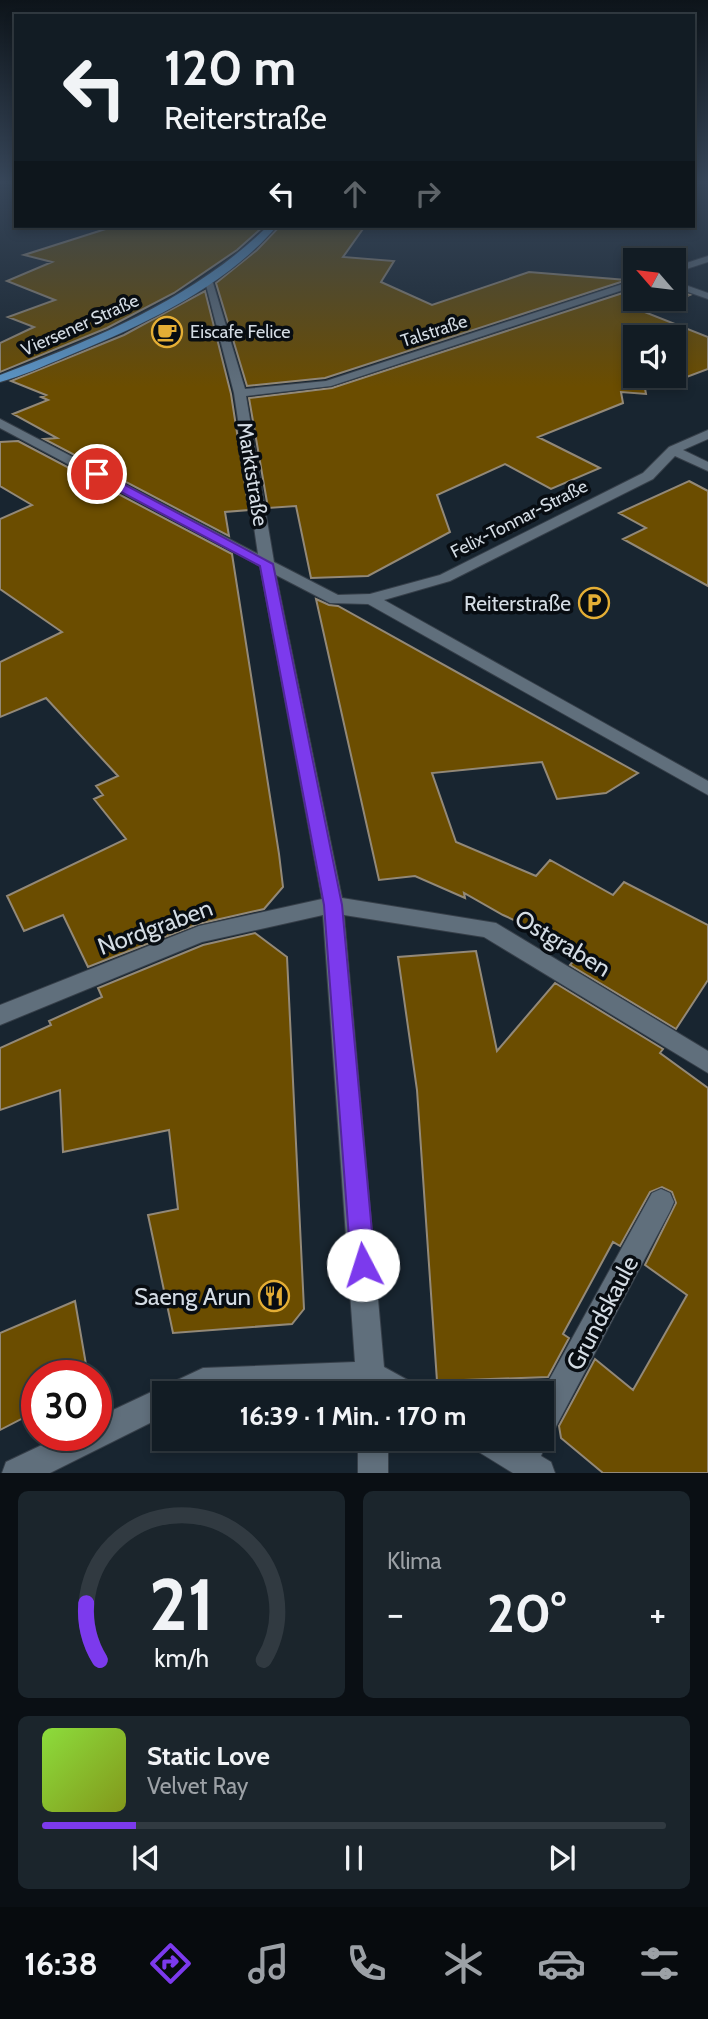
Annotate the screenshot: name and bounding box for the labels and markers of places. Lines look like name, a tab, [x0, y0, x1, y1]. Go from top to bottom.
cafe icon: Eiscafe Felice	[150, 315, 184, 349]
place label: Eiscafe Felice	[190, 321, 291, 343]
pin	[67, 444, 127, 504]
parking icon: Reiterstraße	[577, 586, 611, 620]
place label: Reiterstraße	[464, 591, 571, 616]
restaurant icon: Saeng Arun	[257, 1279, 291, 1313]
place label: Saeng Arun	[134, 1282, 251, 1311]

